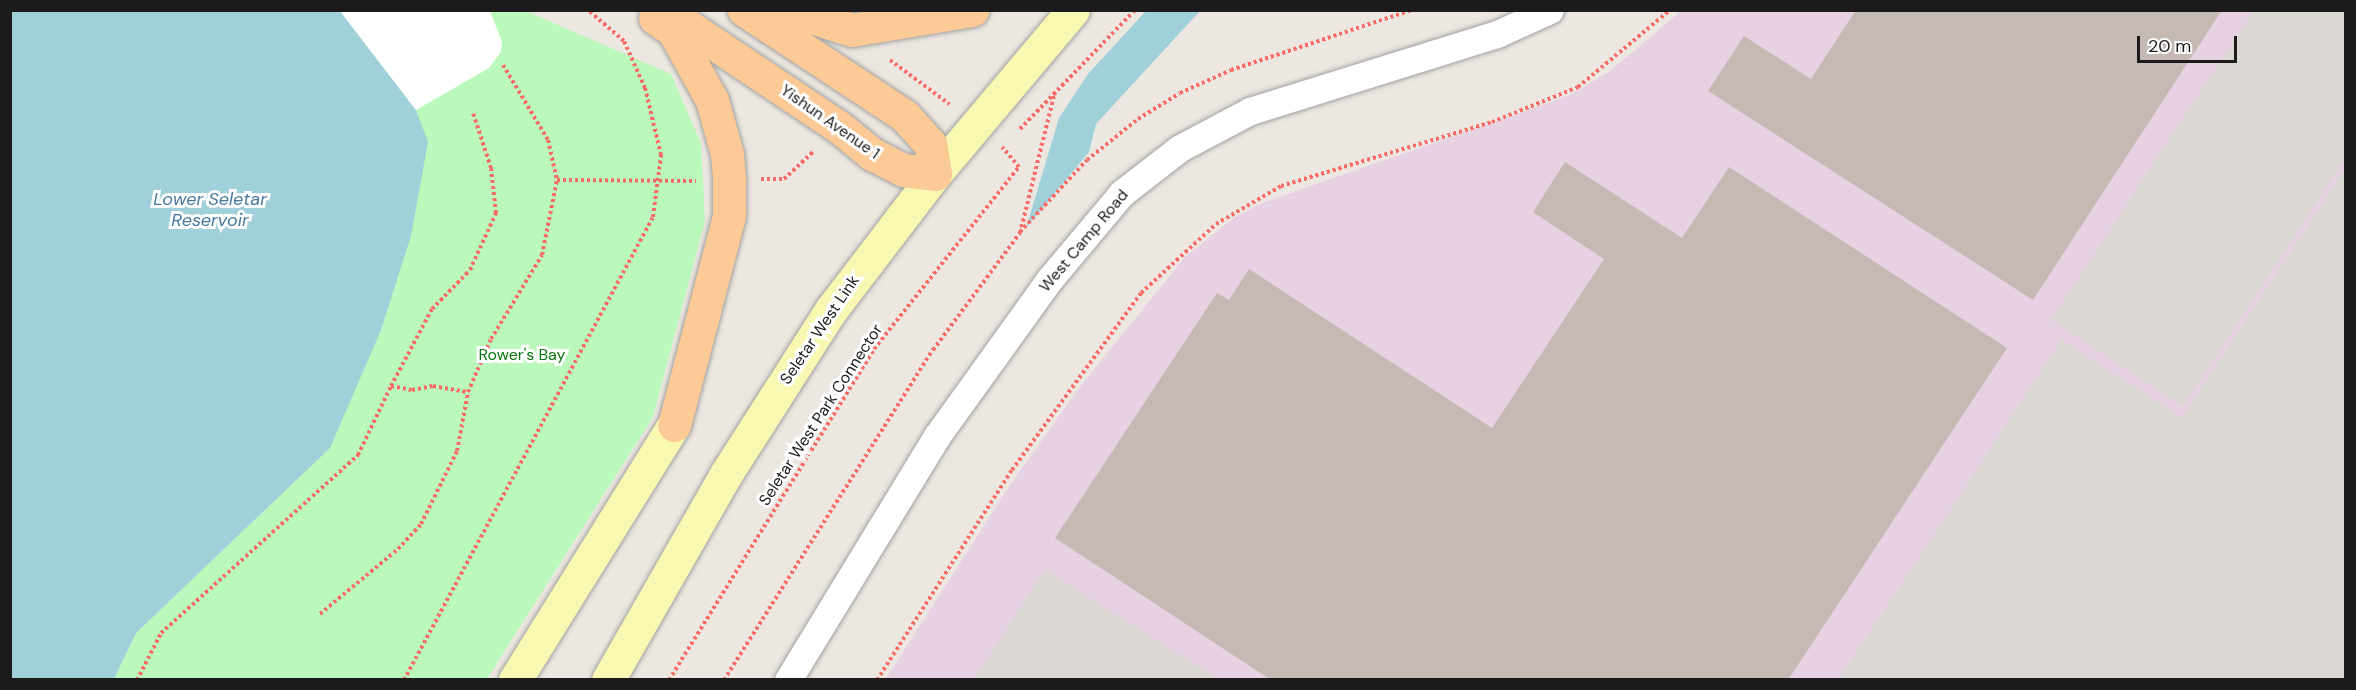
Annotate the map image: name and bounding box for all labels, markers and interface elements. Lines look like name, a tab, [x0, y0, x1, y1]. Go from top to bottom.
scale bar	[2140, 24, 2240, 62]
text: 20 m	[2148, 34, 2191, 58]
street label: Yishun Avenue 1	[777, 81, 883, 163]
street label: West Camp Road	[1036, 186, 1132, 296]
water label: Lower Seletar Reservoir	[153, 189, 267, 232]
street label: Seletar West Link	[776, 272, 864, 388]
street label: Seletar West Park Connector	[755, 321, 887, 509]
park label: Rower's Bay	[479, 345, 565, 365]

